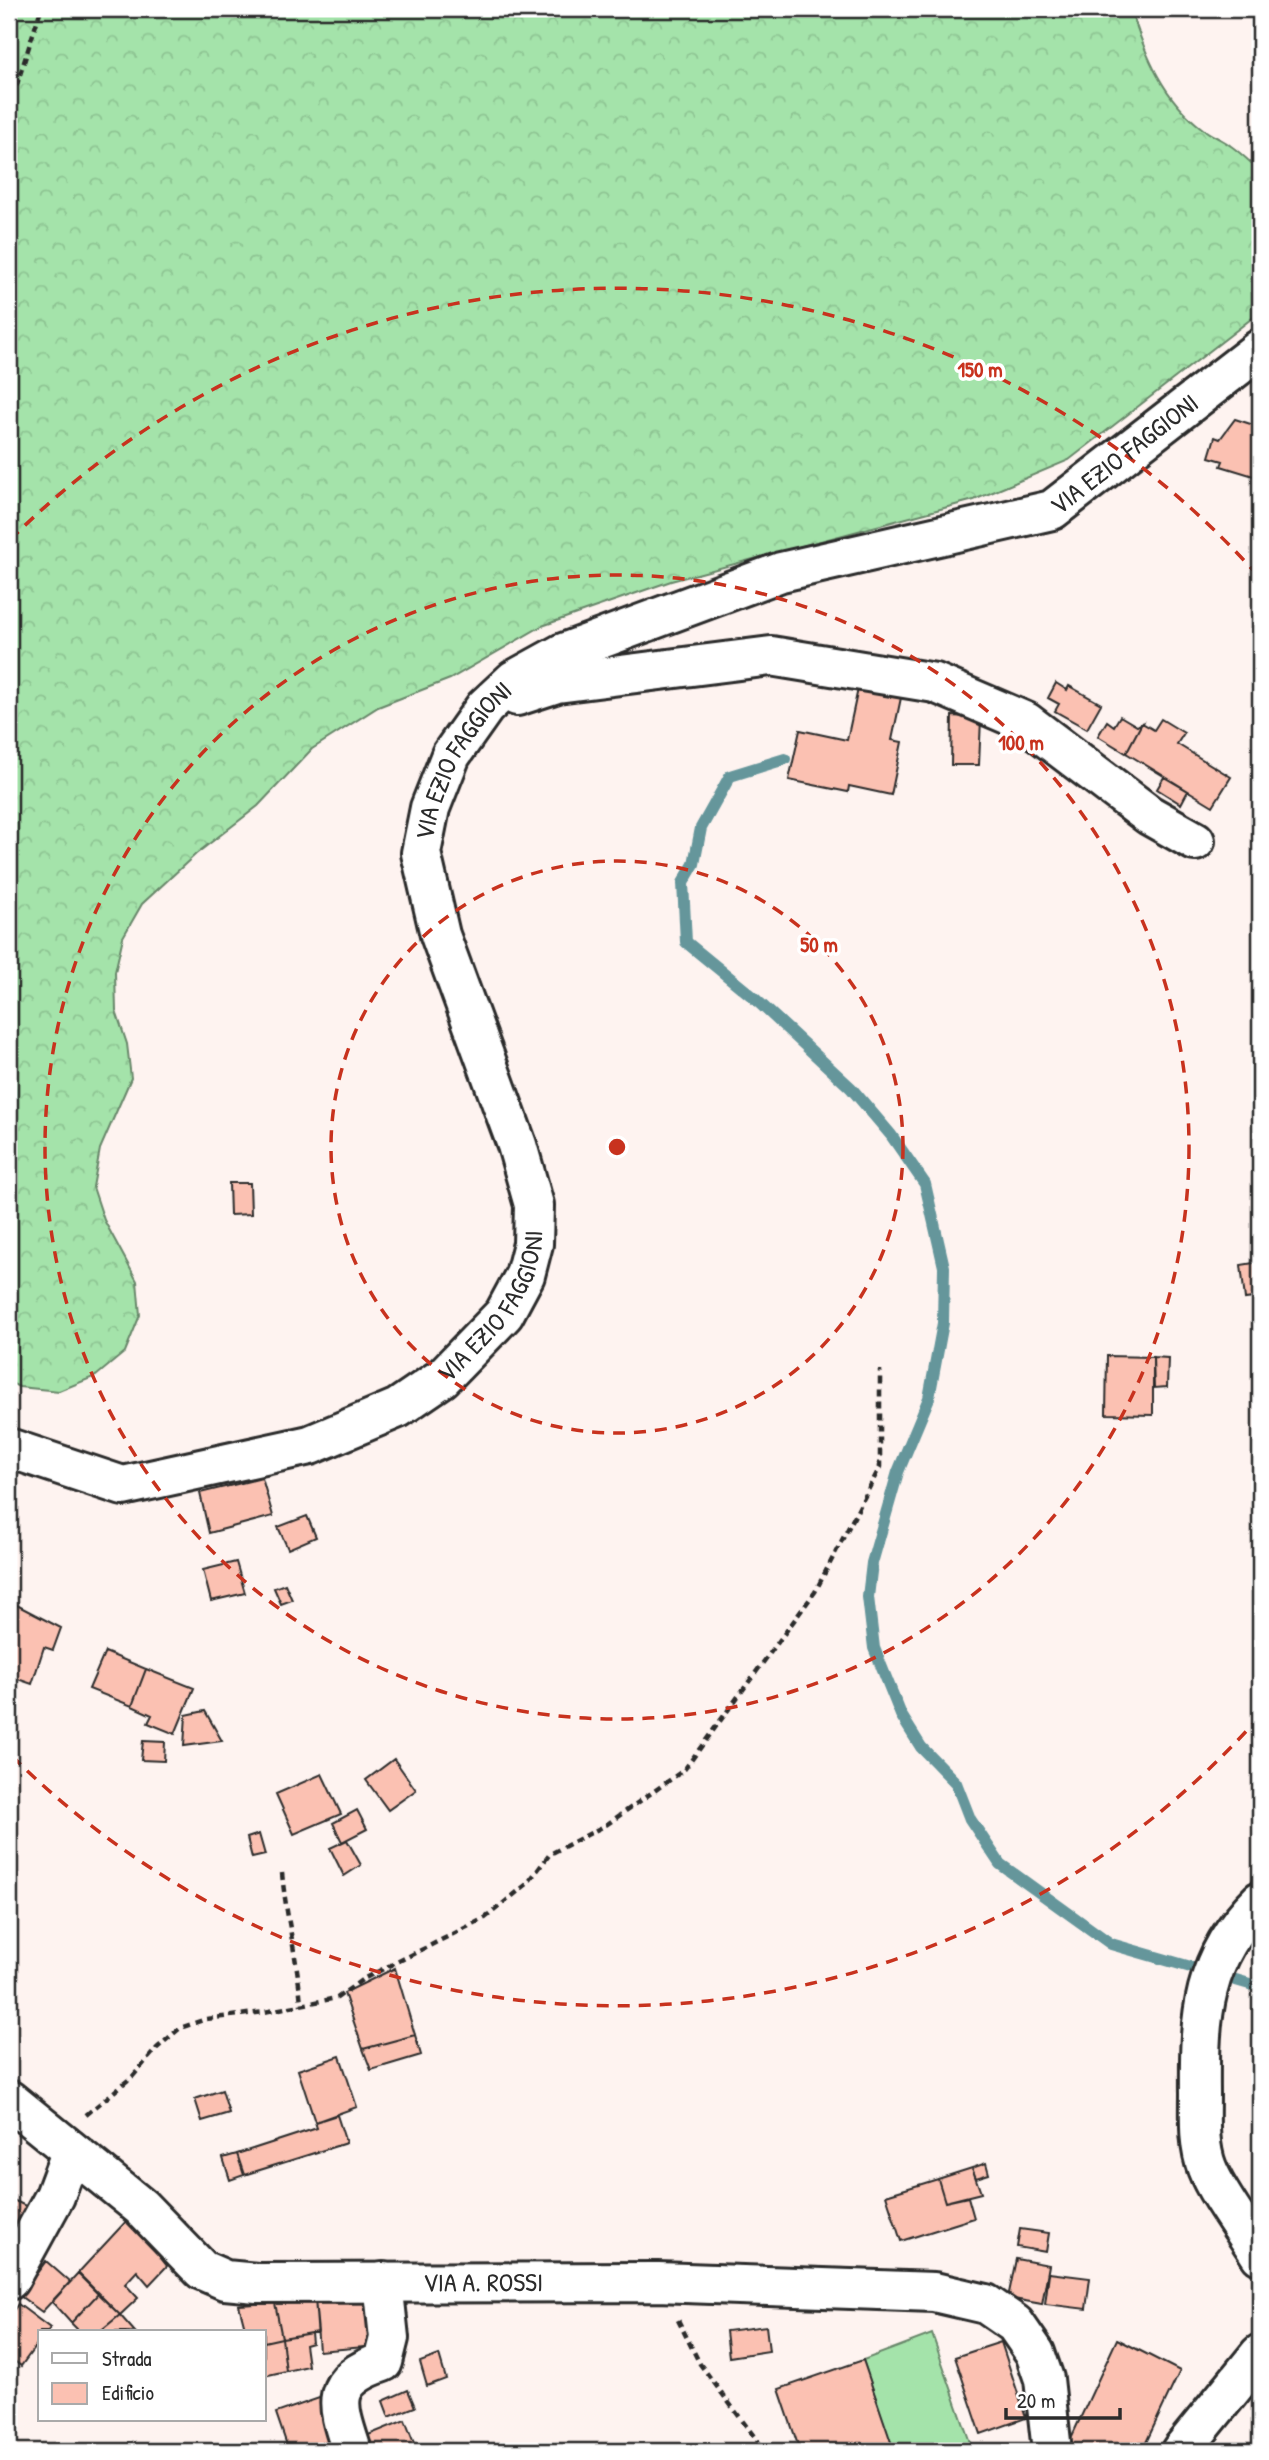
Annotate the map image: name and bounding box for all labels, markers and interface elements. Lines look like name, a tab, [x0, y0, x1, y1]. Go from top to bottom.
text: 150 m	[957, 355, 1003, 384]
street label: VIA EZIO FAGGIONI	[1042, 385, 1205, 522]
street label: VIA EZIO FAGGIONI	[406, 673, 519, 843]
text: 100 m	[998, 728, 1044, 757]
text: 50 m	[800, 930, 838, 959]
centre of rings	[605, 1135, 629, 1159]
street label: VIA EZIO FAGGIONI	[429, 1230, 550, 1390]
street label: VIA A. ROSSI	[423, 2264, 543, 2300]
legend	[38, 2330, 266, 2422]
text: Strada	[102, 2344, 152, 2373]
scale bar	[1006, 2376, 1120, 2420]
text: Edificio	[102, 2378, 154, 2407]
text: 20 m	[1017, 2386, 1055, 2415]

